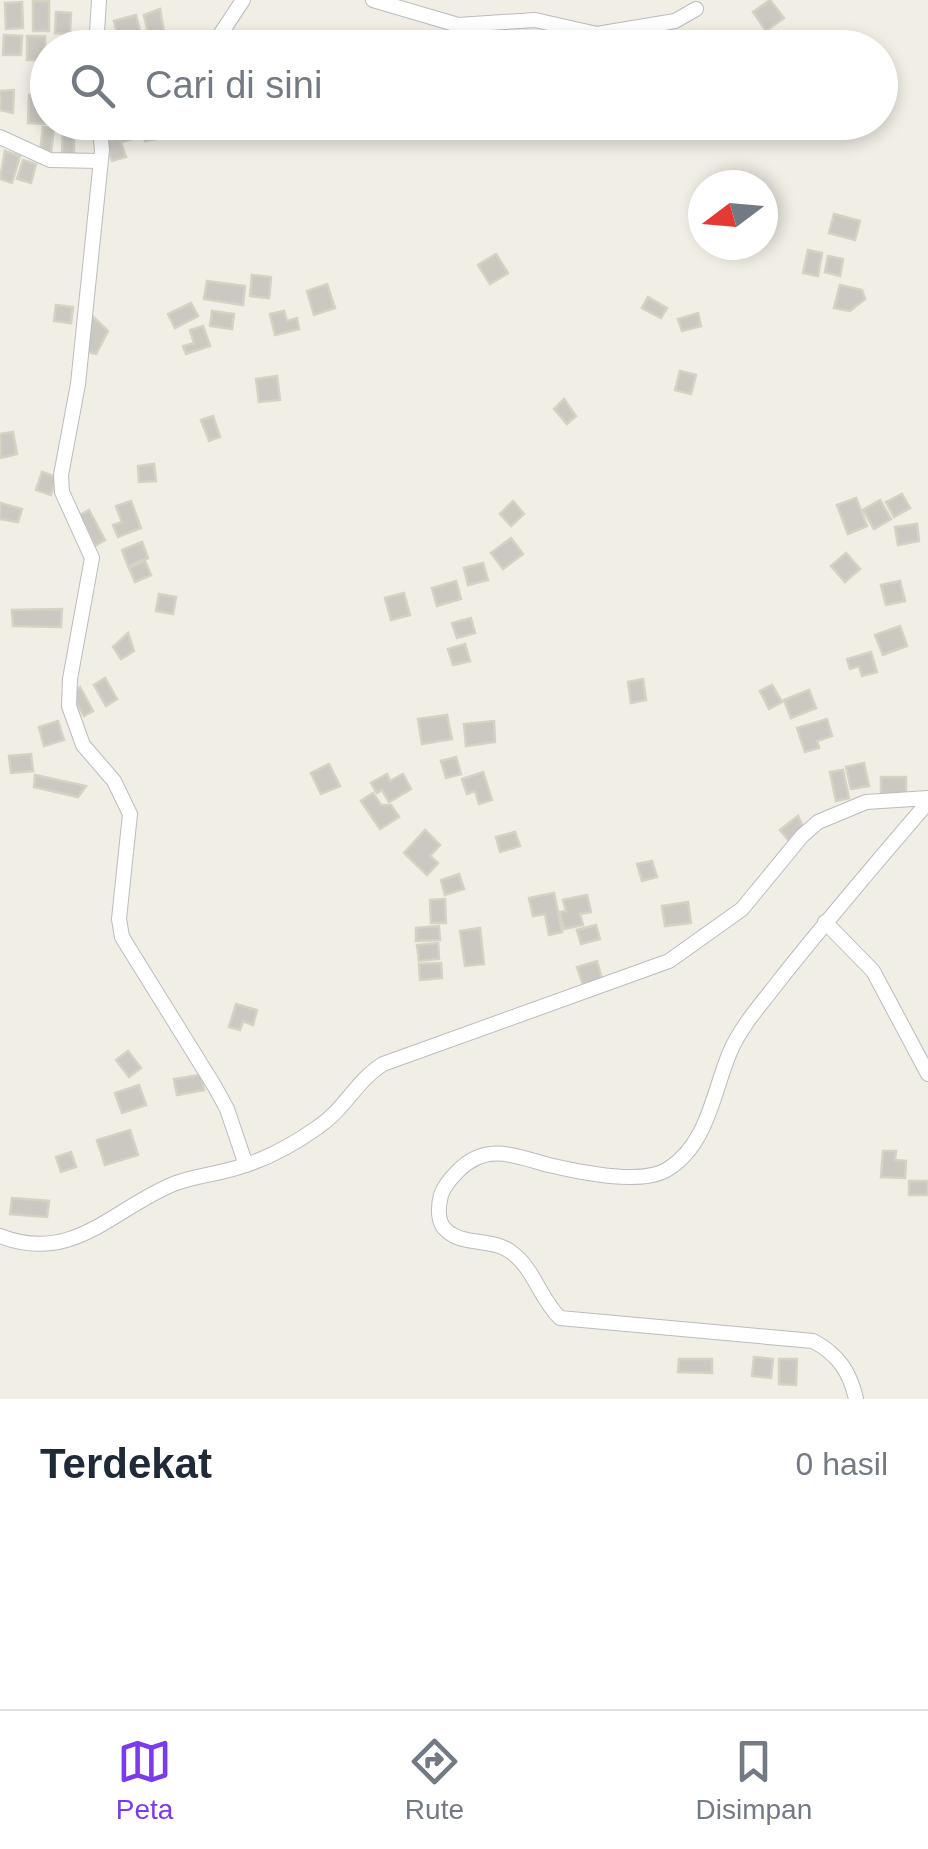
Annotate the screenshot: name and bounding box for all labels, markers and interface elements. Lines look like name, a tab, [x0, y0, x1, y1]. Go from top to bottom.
search box	[30, 30, 898, 140]
icon: search	[65, 58, 120, 113]
text: Cari di sini	[145, 64, 322, 106]
north arrow	[688, 170, 778, 260]
text: Terdekat	[40, 1440, 212, 1487]
text: 0 hasil	[796, 1446, 888, 1482]
tab: Peta	[116, 1734, 173, 1826]
tab: Rute	[405, 1734, 464, 1826]
tab: Disimpan	[696, 1734, 812, 1826]

